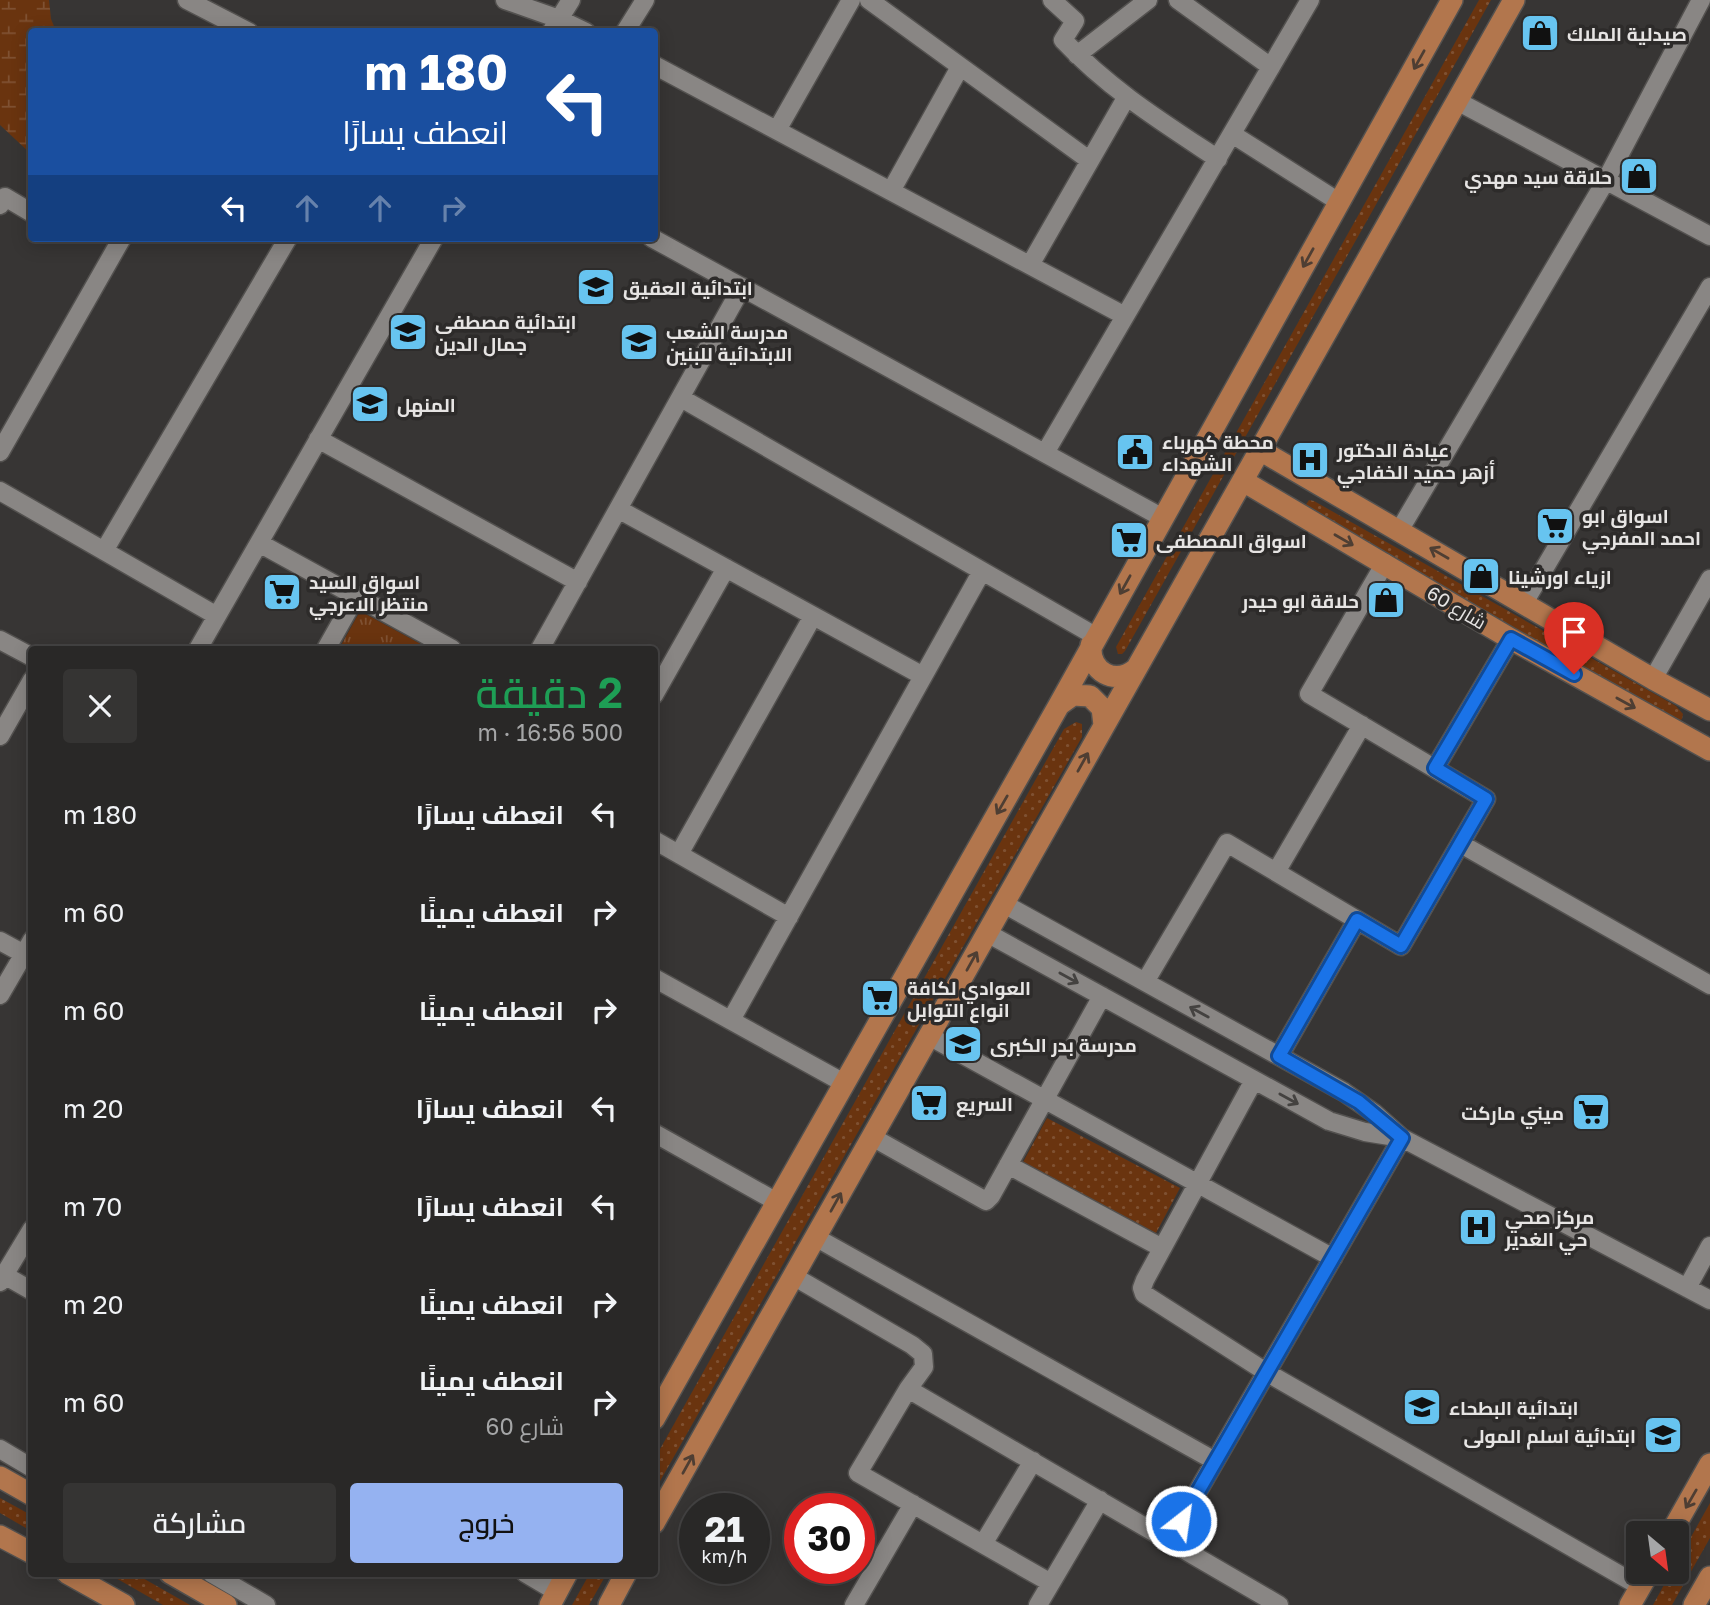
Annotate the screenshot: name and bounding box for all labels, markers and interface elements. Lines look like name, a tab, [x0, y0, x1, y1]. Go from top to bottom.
shop icon: صيدلية الملاك	[1519, 12, 1561, 54]
place label: صيدلية الملاك	[1567, 22, 1687, 45]
text: 180 m	[364, 42, 508, 101]
one-way arrow	[1412, 49, 1426, 69]
icon: left	[532, 56, 623, 147]
text: انعطف يسارًا	[342, 113, 508, 151]
shop icon: حلاقة سيد مهدي	[1618, 155, 1660, 197]
place label: حلاقة سيد مهدي	[1464, 165, 1612, 193]
icon: left	[215, 189, 253, 227]
icon: ahead	[288, 189, 326, 227]
icon: ahead	[361, 189, 399, 227]
icon: right	[434, 189, 472, 227]
one-way arrow	[1301, 247, 1314, 268]
school or university icon: ابتدائية العقيق	[575, 266, 617, 308]
place label: ابتدائية العقيق	[623, 276, 753, 300]
place label: ابتدائية مصطفى جمال الدين	[435, 310, 577, 357]
school or university icon: ابتدائية مصطفى جمال الدين	[387, 311, 429, 353]
place label: مدرسة الشعب الابتدائية للبنين	[666, 320, 792, 366]
school or university icon: مدرسة الشعب الابتدائية للبنين	[618, 321, 660, 363]
school or university icon: المنهل	[349, 383, 391, 425]
place label: المنهل	[397, 393, 456, 417]
place label: محطة كهرباء الشهداء	[1162, 430, 1274, 476]
public building icon: محطة كهرباء الشهداء	[1114, 431, 1156, 473]
place label: عيادة الدكتور أزهر حميد الخفاجي	[1336, 438, 1495, 488]
hospital icon: عيادة الدكتور أزهر حميد الخفاجي	[1289, 439, 1331, 481]
place label: اسواق ابو احمد المفرجي	[1582, 504, 1701, 554]
supermarket icon: اسواق ابو احمد المفرجي	[1534, 505, 1576, 547]
supermarket icon: اسواق المصطفى	[1108, 519, 1150, 561]
place label: اسواق المصطفى	[1156, 529, 1307, 553]
one-way arrow	[1333, 534, 1354, 547]
one-way arrow	[1429, 546, 1449, 560]
shop icon: ازياء اورشينا	[1460, 555, 1502, 597]
place label: ازياء اورشينا	[1508, 565, 1612, 590]
place label: اسواق السيد منتظر الاعرجي	[309, 570, 429, 620]
supermarket icon: اسواق السيد منتظر الاعرجي	[261, 571, 303, 613]
one-way arrow	[1118, 574, 1131, 595]
shop icon: حلاقة ابو حيدر	[1365, 579, 1407, 621]
street label: شارع 60	[1422, 580, 1491, 636]
place label: حلاقة ابو حيدر	[1241, 589, 1359, 613]
pin	[1544, 602, 1604, 674]
icon: arrive	[1555, 613, 1593, 651]
text: 2 دقيقة	[475, 667, 623, 717]
button: close	[63, 669, 137, 743]
one-way arrow	[1615, 696, 1635, 710]
text: 500 m · 16:56	[477, 718, 623, 746]
one-way arrow	[1076, 753, 1090, 773]
one-way arrow	[995, 794, 1008, 815]
icon: left	[585, 795, 623, 833]
text: 180 m	[63, 799, 137, 830]
text: انعطف يسارًا	[416, 799, 564, 830]
icon: right	[585, 893, 623, 931]
text: 60 m	[63, 897, 124, 928]
text: انعطف يمينًا	[419, 897, 564, 928]
one-way arrow	[966, 951, 979, 972]
one-way arrow	[1058, 971, 1078, 985]
place label: العوادي لكافة انواع التوابل	[907, 976, 1031, 1024]
supermarket icon: العوادي لكافة انواع التوابل	[859, 977, 901, 1019]
icon: right	[585, 991, 623, 1029]
text: 60 m	[63, 995, 124, 1026]
text: انعطف يمينًا	[419, 995, 564, 1026]
one-way arrow	[1189, 1005, 1210, 1018]
school or university icon: مدرسة بدر الكبرى	[942, 1023, 984, 1065]
place label: مدرسة بدر الكبرى	[990, 1033, 1137, 1057]
supermarket icon: السريع	[908, 1082, 950, 1124]
icon: left	[585, 1089, 623, 1127]
supermarket icon: ميني ماركت	[1570, 1091, 1612, 1133]
place label: السريع	[956, 1092, 1013, 1118]
one-way arrow	[1279, 1092, 1299, 1106]
text: 20 m	[63, 1093, 124, 1124]
text: انعطف يسارًا	[416, 1093, 564, 1124]
place label: ميني ماركت	[1461, 1101, 1564, 1129]
icon: left	[585, 1187, 623, 1225]
text: 70 m	[63, 1191, 122, 1222]
text: انعطف يسارًا	[416, 1191, 564, 1222]
one-way arrow	[829, 1192, 843, 1212]
place label: مركز صحي حي الغدير	[1504, 1205, 1594, 1255]
hospital icon: مركز صحي حي الغدير	[1457, 1206, 1499, 1248]
icon: right	[585, 1285, 623, 1323]
text: 20 m	[63, 1289, 124, 1320]
text: انعطف يمينًا	[419, 1289, 564, 1320]
text: انعطف يمينًا	[419, 1365, 564, 1396]
icon: right	[585, 1383, 623, 1421]
school or university icon: ابتدائية البطحاء	[1401, 1386, 1443, 1428]
text: 60 m	[63, 1387, 124, 1418]
place label: ابتدائية البطحاء	[1449, 1396, 1579, 1419]
text: شارع 60	[486, 1412, 564, 1440]
school or university icon: ابتدائية اسلم المولى	[1642, 1414, 1684, 1456]
place label: ابتدائية اسلم المولى	[1463, 1424, 1636, 1450]
one-way arrow	[682, 1454, 695, 1475]
button: مشاركة	[63, 1483, 336, 1563]
button: خروج	[350, 1483, 623, 1563]
position arrow	[1144, 1484, 1218, 1558]
one-way arrow	[1684, 1488, 1698, 1508]
speed limit sign: 30	[784, 1493, 875, 1584]
text: 21	[705, 1508, 744, 1550]
north arrow	[1626, 1521, 1689, 1584]
map controls	[1626, 1521, 1689, 1584]
text: km/h	[702, 1545, 747, 1567]

